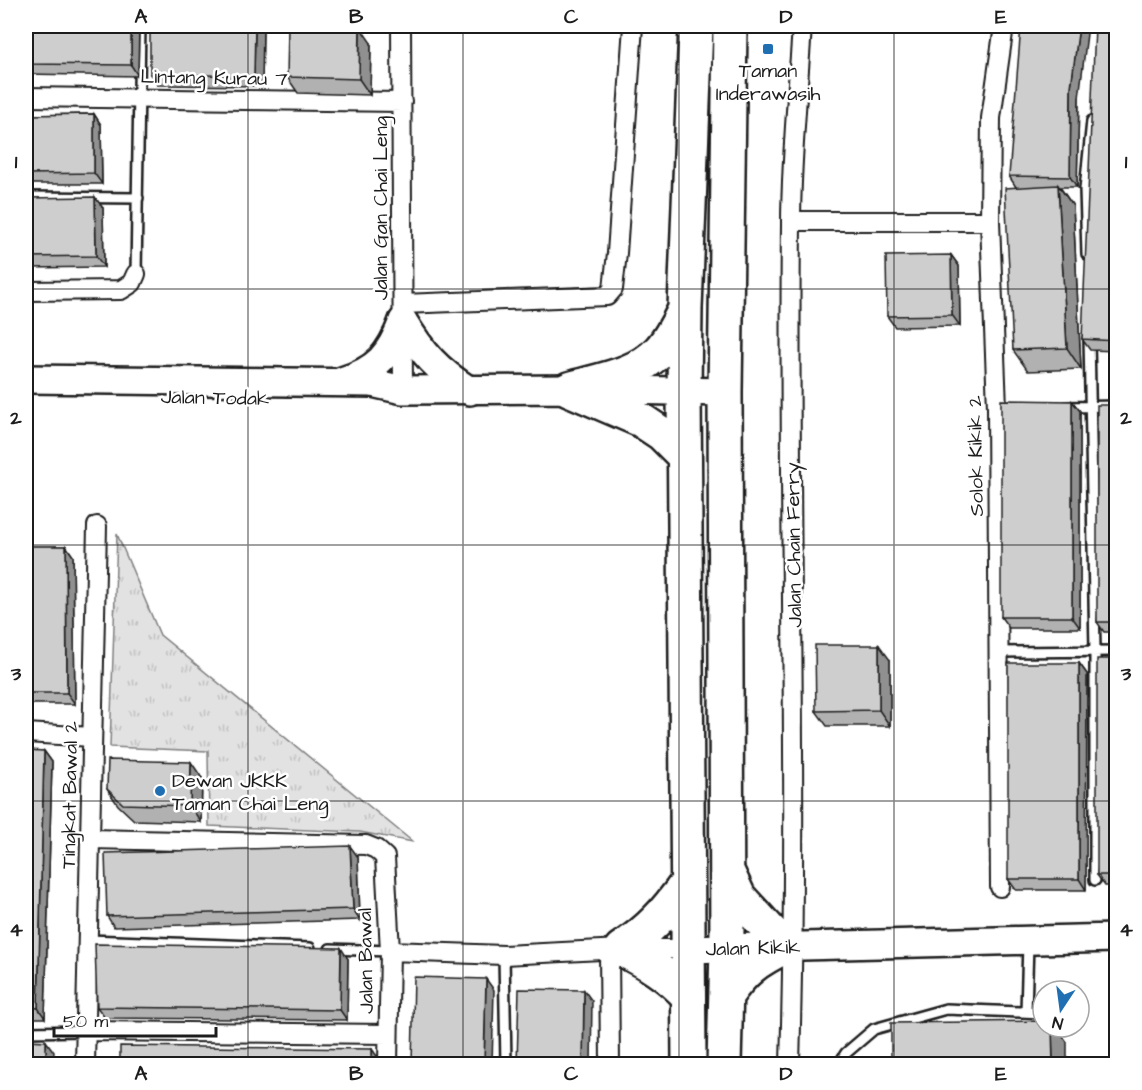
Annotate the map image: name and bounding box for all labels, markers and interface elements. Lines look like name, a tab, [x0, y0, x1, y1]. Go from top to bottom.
text: A	[135, 3, 148, 31]
text: B	[349, 3, 364, 31]
text: C	[564, 3, 579, 31]
text: D	[780, 3, 793, 31]
text: E	[995, 3, 1007, 31]
marker: Taman Inderawasih	[761, 42, 775, 56]
place label: Taman Inderawasih	[716, 57, 820, 108]
street label: Lintang Kurau 7	[140, 63, 288, 94]
street label: Jalan Gan Chai Leng	[367, 116, 396, 300]
text: 1	[15, 148, 18, 176]
text: 1	[1125, 148, 1128, 176]
street label: Jalan Todak	[160, 383, 269, 413]
street label: Solok Kikik 2	[961, 395, 991, 517]
text: 2	[9, 404, 22, 432]
text: 2	[1119, 404, 1132, 432]
street label: Jalan Chain Ferry	[779, 462, 810, 628]
text: 3	[10, 660, 22, 688]
text: 3	[1120, 660, 1132, 688]
street label: Tingkat Bawal 2	[55, 720, 86, 869]
place label: Dewan JKKK Taman Chai Leng	[172, 767, 329, 819]
marker: Dewan JKKK Taman Chai Leng	[153, 784, 167, 798]
street label: Jalan Bawal	[351, 908, 381, 1014]
text: 4	[9, 916, 23, 944]
text: 4	[1119, 916, 1133, 944]
street label: Jalan Kikik	[705, 933, 801, 964]
north arrow	[1031, 979, 1091, 1039]
scale bar	[54, 1000, 216, 1038]
text: 50 m	[63, 1009, 108, 1034]
text: N	[1050, 1011, 1065, 1034]
text: A	[135, 1060, 148, 1088]
text: B	[349, 1060, 364, 1088]
text: C	[564, 1060, 579, 1088]
text: D	[780, 1060, 793, 1088]
text: E	[995, 1060, 1007, 1088]

